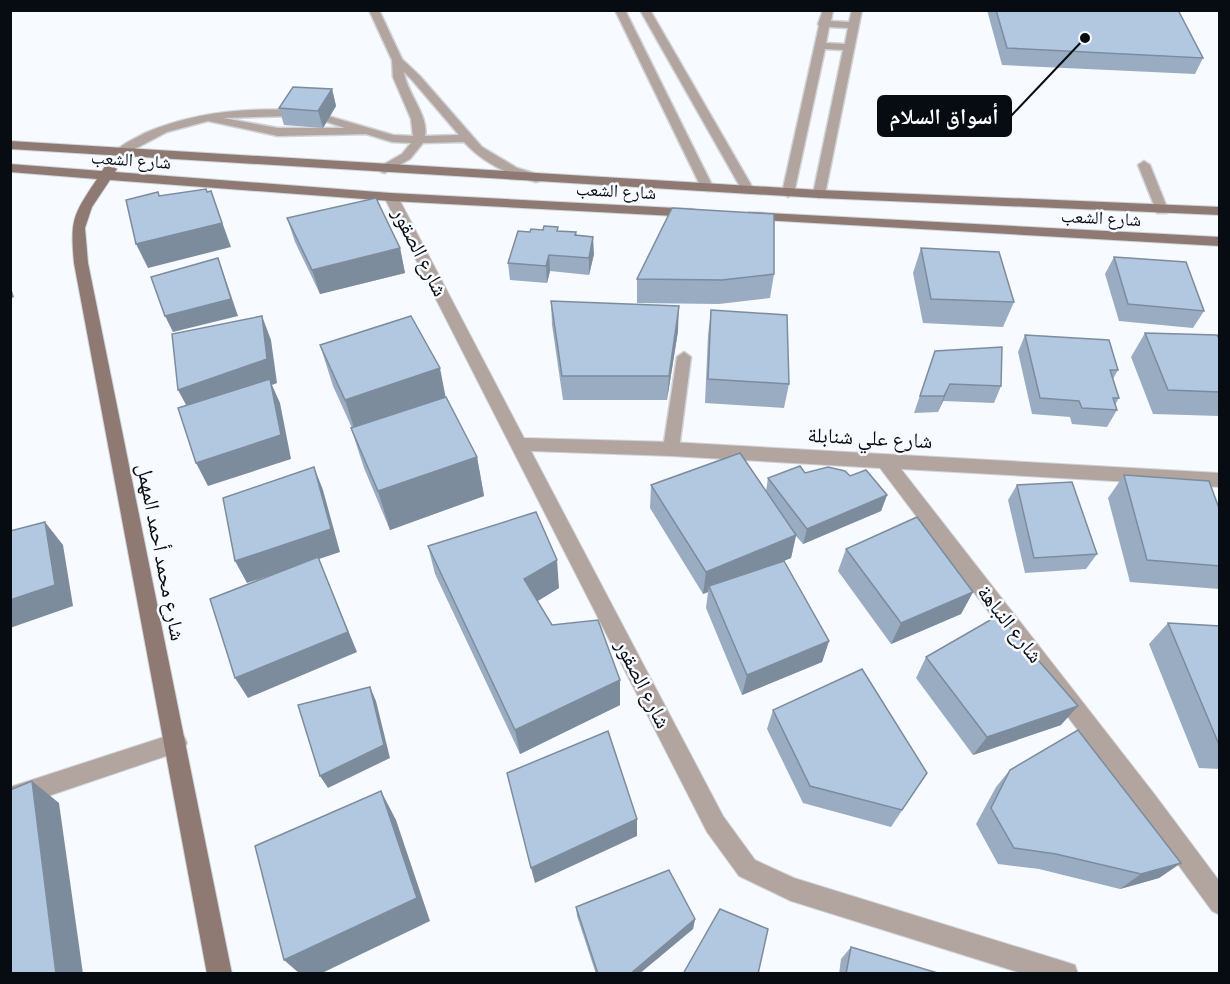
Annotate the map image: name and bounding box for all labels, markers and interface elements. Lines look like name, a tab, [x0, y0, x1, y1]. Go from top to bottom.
callout: أسواق السلام	[878, 96, 1011, 136]
text: أسواق السلام	[889, 99, 999, 133]
street label: شارع الشعب	[90, 143, 172, 176]
street label: شارع الشعب	[575, 175, 657, 206]
street label: شارع الصقور	[384, 200, 457, 302]
street label: شارع الشعب	[1060, 202, 1142, 233]
street label: شارع علي شنابلة	[807, 418, 933, 458]
street label: شارع محمد أحمد المهمل	[129, 460, 195, 643]
street label: شارع النباهة	[970, 577, 1052, 669]
street label: شارع الصقور	[607, 632, 680, 734]

